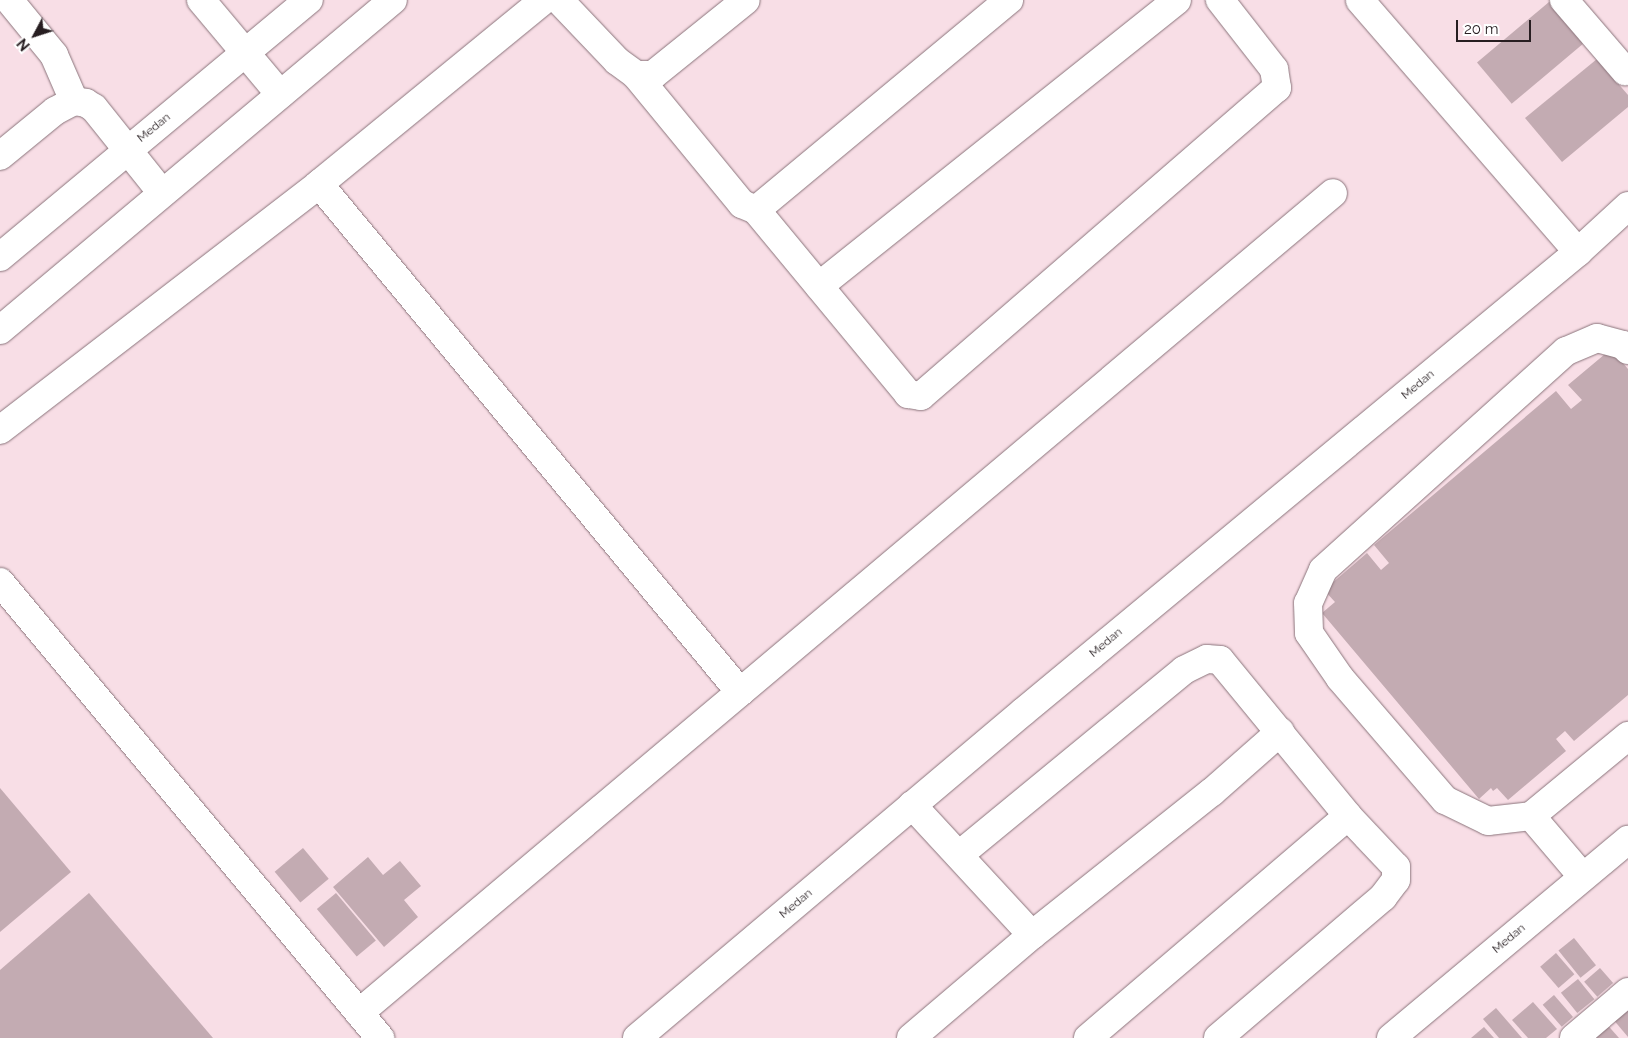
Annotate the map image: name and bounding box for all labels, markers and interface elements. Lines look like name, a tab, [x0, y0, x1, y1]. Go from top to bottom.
north arrow	[10, 10, 60, 60]
scale bar	[1458, 10, 1533, 42]
text: 20 m	[1464, 20, 1499, 38]
text: N	[14, 35, 33, 54]
street label: Medan	[135, 110, 173, 146]
street label: Medan	[1399, 367, 1437, 403]
street label: Medan	[1087, 625, 1125, 661]
street label: Medan	[777, 886, 815, 922]
street label: Medan	[1490, 921, 1528, 957]

